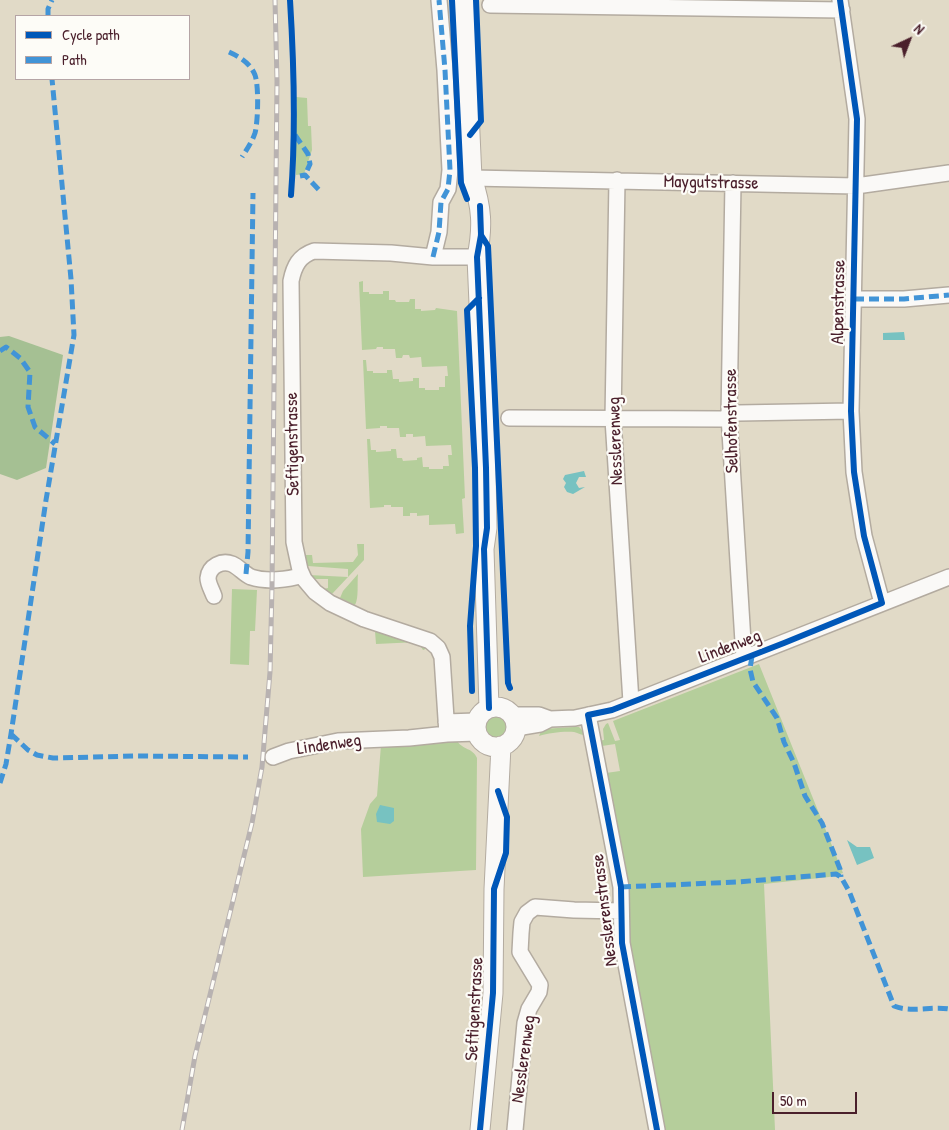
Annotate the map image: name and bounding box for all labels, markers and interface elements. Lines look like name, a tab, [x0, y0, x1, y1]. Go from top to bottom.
legend	[15, 15, 190, 80]
north arrow	[884, 15, 934, 65]
text: N	[910, 19, 929, 38]
text: Cycle path	[62, 24, 120, 45]
text: Path	[62, 49, 87, 70]
street label: Maygutstrasse	[663, 171, 759, 195]
street label: Alpenstrasse	[827, 259, 851, 345]
street label: Selhofenstrasse	[720, 368, 744, 474]
street label: Seftigenstrasse	[281, 392, 305, 496]
street label: Nesslerenweg	[604, 397, 628, 485]
street label: Lindenweg	[696, 625, 764, 669]
street label: Lindenweg	[295, 730, 363, 760]
street label: Nesslerenstrasse	[587, 853, 623, 967]
street label: Seftigenstrasse	[462, 957, 488, 1061]
street label: Nesslerenweg	[507, 1014, 541, 1104]
scale bar	[774, 1082, 859, 1114]
text: 50 m	[780, 1090, 807, 1111]

